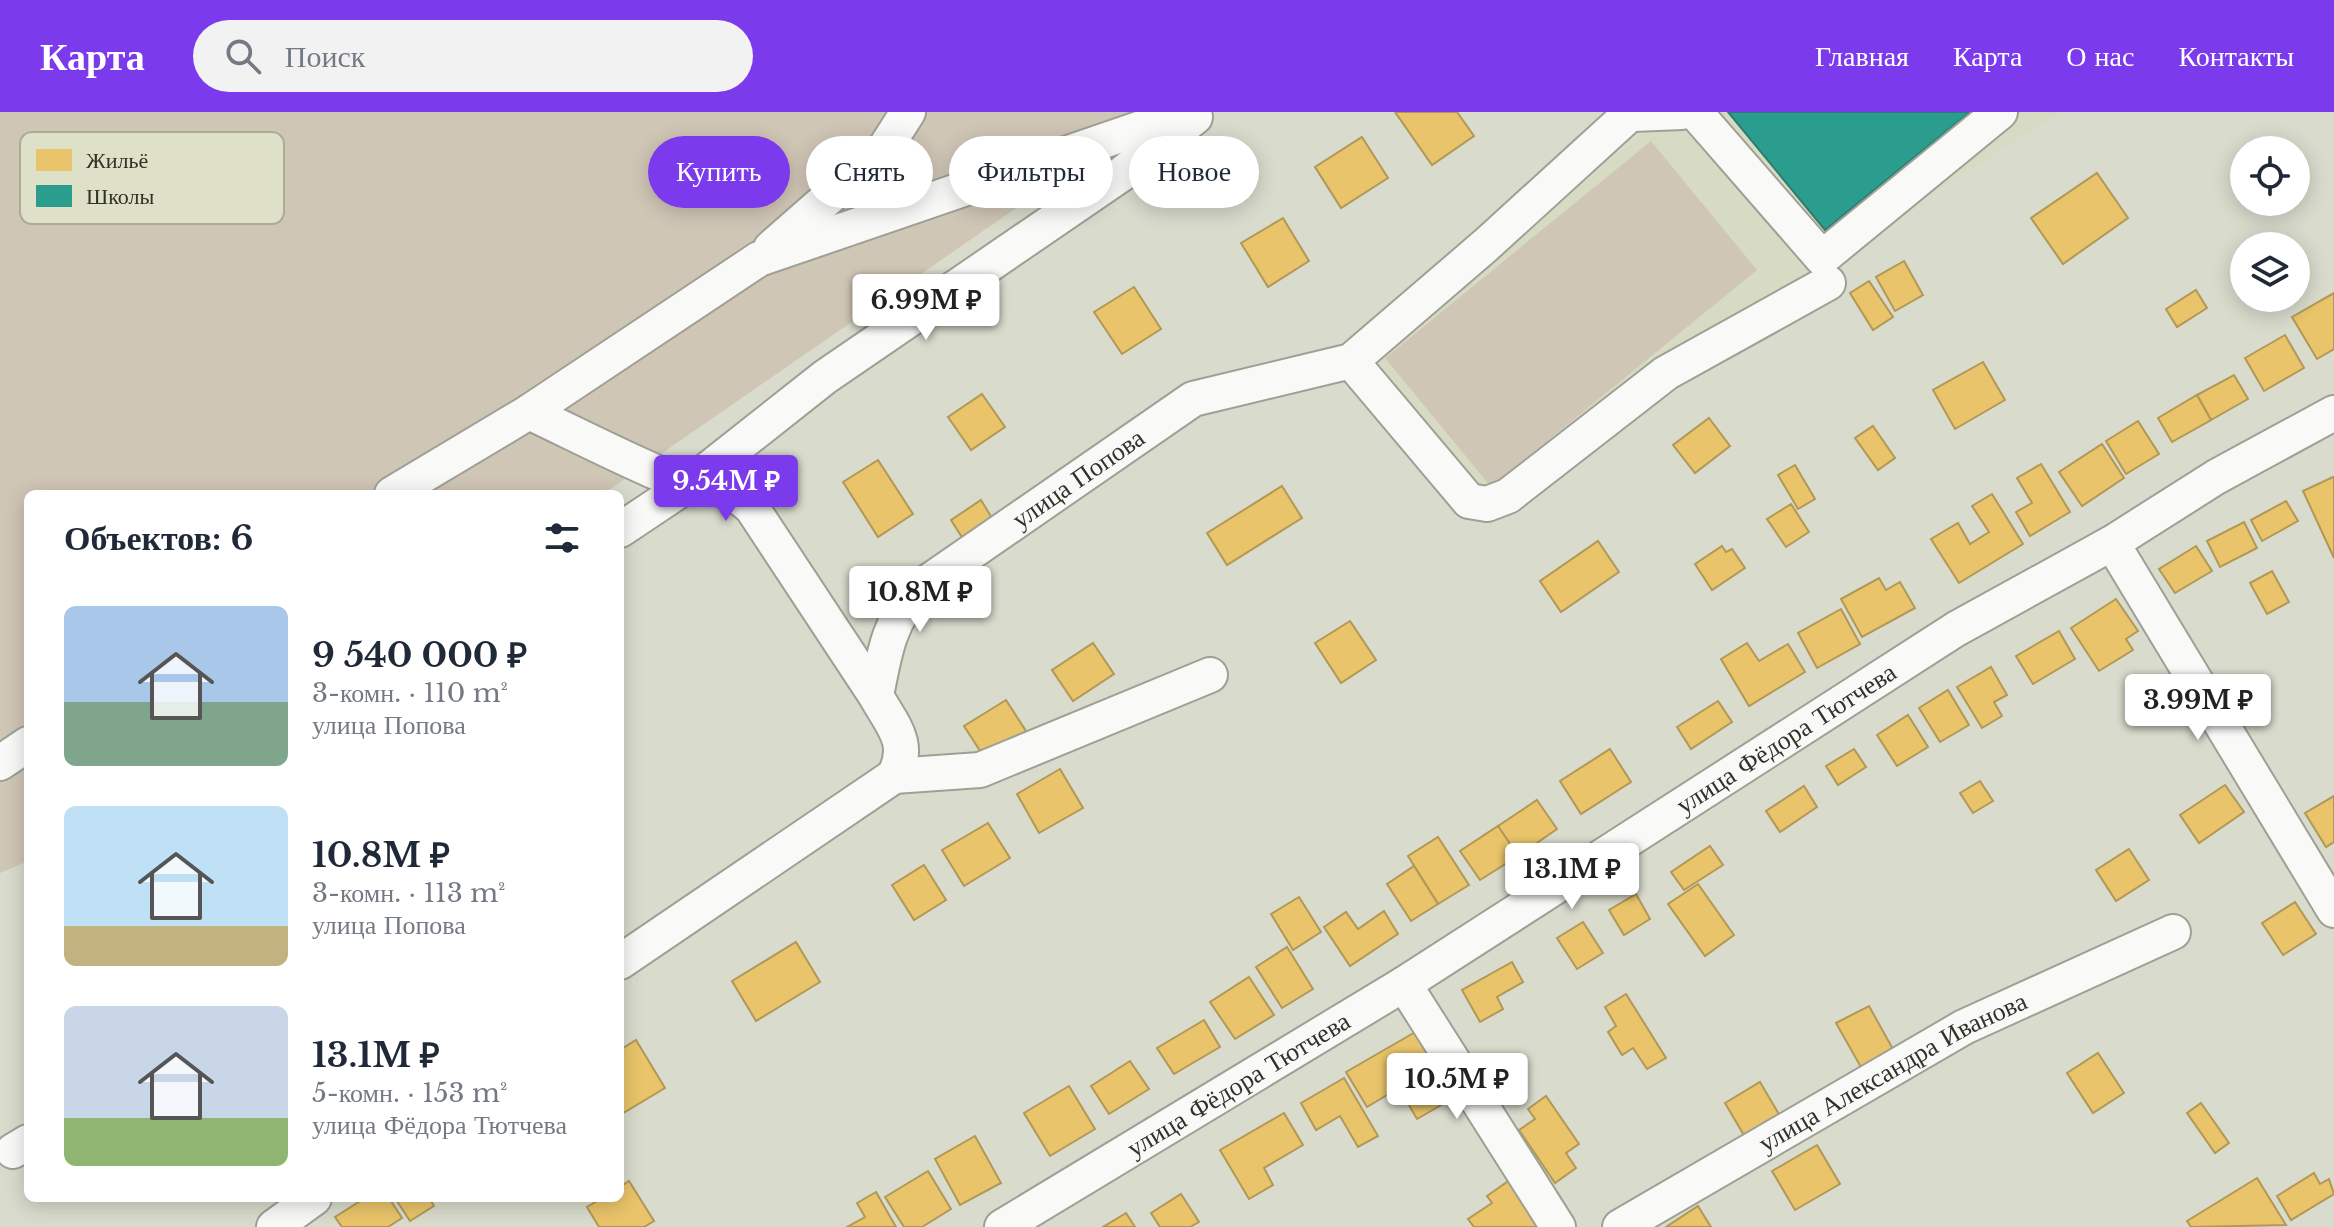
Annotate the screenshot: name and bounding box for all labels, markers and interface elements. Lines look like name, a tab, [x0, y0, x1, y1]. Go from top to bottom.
search box	[193, 20, 753, 92]
text: Карта	[40, 33, 145, 80]
icon: search	[221, 34, 265, 78]
text: Поиск	[285, 38, 365, 75]
text: Главная	[1815, 39, 1909, 74]
text: Карта	[1953, 39, 2022, 74]
text: О нас	[2066, 39, 2134, 74]
text: Контакты	[2178, 39, 2294, 74]
legend	[20, 132, 284, 224]
chip: Купить	[648, 136, 790, 208]
chip: Снять	[806, 136, 933, 208]
chip: Фильтры	[949, 136, 1113, 208]
chip: Новое	[1129, 136, 1259, 208]
map controls	[2230, 136, 2310, 312]
button: locate	[2230, 136, 2310, 216]
text: Жильё	[86, 147, 148, 174]
text: Школы	[86, 183, 154, 210]
button: layers	[2230, 232, 2310, 312]
pin: 6.99M ₽	[852, 274, 1000, 342]
text: 6.99M ₽	[870, 284, 982, 316]
street label: улица Попова	[1006, 421, 1151, 535]
pin: 9.54M ₽	[652, 455, 800, 523]
text: 9.54M ₽	[672, 465, 780, 497]
icon: filters	[540, 516, 584, 560]
text: Объектов: 6	[64, 517, 254, 559]
pin: 10.8M ₽	[846, 566, 994, 634]
text: 10.8M ₽	[867, 576, 973, 608]
text: 9 540 000 ₽	[312, 634, 527, 676]
icon: home	[128, 638, 224, 734]
street label: улица Фёдора Тютчева	[1670, 656, 1902, 821]
pin: 3.99M ₽	[2124, 674, 2272, 742]
text: 3-комн. · 110 m²	[312, 677, 508, 709]
text: 3.99M ₽	[2143, 684, 2253, 716]
text: улица Попова	[312, 709, 466, 741]
text: 10.8M ₽	[312, 834, 450, 876]
icon: home	[128, 838, 224, 934]
pin: 13.1M ₽	[1498, 843, 1646, 911]
text: 13.1M ₽	[1523, 853, 1621, 885]
text: 3-комн. · 113 m²	[312, 877, 505, 909]
text: улица Попова	[312, 909, 466, 941]
street label: улица Александра Иванова	[1753, 984, 2032, 1159]
street label: улица Фёдора Тютчева	[1121, 1004, 1356, 1164]
text: 13.1M ₽	[312, 1034, 440, 1076]
icon: home	[128, 1038, 224, 1134]
pin: 10.5M ₽	[1383, 1053, 1531, 1121]
text: 10.5M ₽	[1405, 1063, 1509, 1095]
text: 5-комн. · 153 m²	[312, 1077, 507, 1109]
text: улица Фёдора Тютчева	[312, 1109, 567, 1141]

